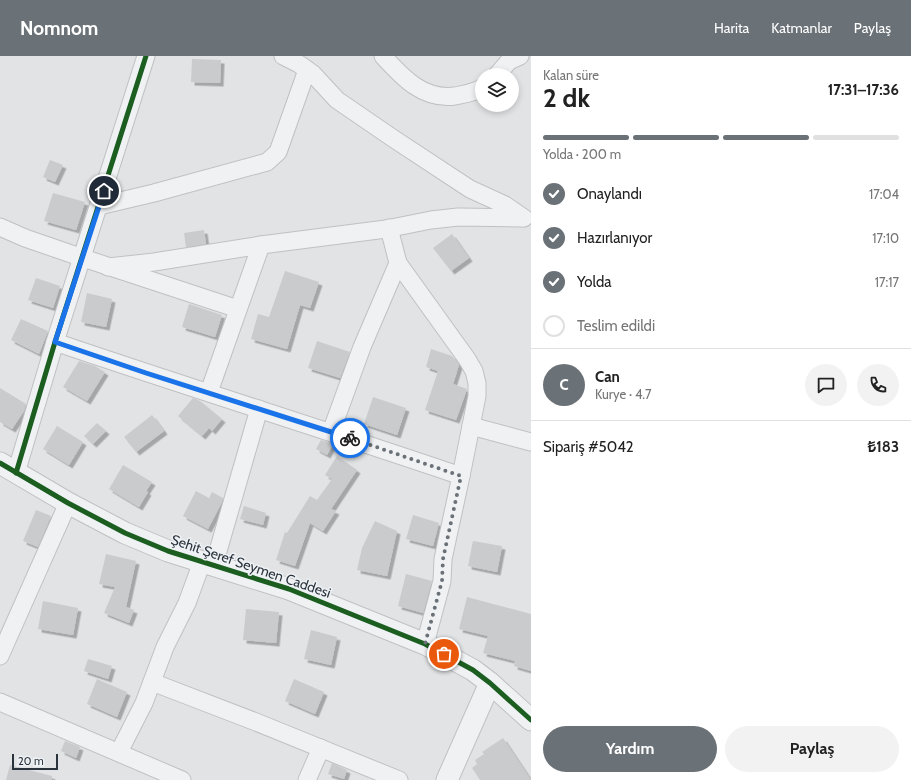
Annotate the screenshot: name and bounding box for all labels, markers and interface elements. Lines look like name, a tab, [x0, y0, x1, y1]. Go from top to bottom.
text: Nomnom	[20, 17, 98, 40]
text: Harita	[714, 19, 749, 37]
text: Katmanlar	[771, 19, 832, 37]
text: Paylaş	[854, 19, 891, 37]
text: Kalan süre	[543, 67, 599, 83]
map controls	[475, 68, 519, 112]
button: layers	[475, 68, 519, 112]
text: 17:31–17:36	[828, 81, 899, 99]
text: 2 dk	[543, 82, 590, 114]
text: Yolda · 200 m	[543, 146, 621, 162]
pin	[87, 174, 121, 208]
icon: home	[93, 180, 115, 202]
icon: check	[543, 183, 565, 205]
text: Onaylandı	[577, 185, 642, 203]
text: 17:04	[869, 186, 899, 202]
icon: check	[543, 227, 565, 249]
text: Hazırlanıyor	[577, 229, 652, 247]
text: 17:10	[872, 230, 899, 246]
icon: check	[543, 271, 565, 293]
text: Yolda	[577, 273, 611, 291]
text: 17:17	[875, 274, 899, 290]
text: Teslim edildi	[577, 317, 655, 335]
button: chat	[805, 364, 847, 406]
button: phone	[857, 364, 899, 406]
text: Can	[595, 368, 620, 386]
text: C	[559, 376, 569, 394]
text: Kurye · 4.7	[595, 386, 652, 402]
courier	[330, 418, 370, 458]
icon: bike	[339, 427, 361, 449]
text: Sipariş #5042	[543, 438, 634, 456]
text: ₺183	[867, 438, 899, 456]
street label: Şehit Şeref Seymen Caddesi	[169, 530, 333, 602]
pin	[427, 637, 461, 671]
icon: bag	[433, 643, 455, 665]
button: Yardım	[543, 726, 717, 772]
button: Paylaş	[725, 726, 899, 772]
scale bar	[12, 752, 58, 771]
text: 20 m	[18, 754, 44, 768]

